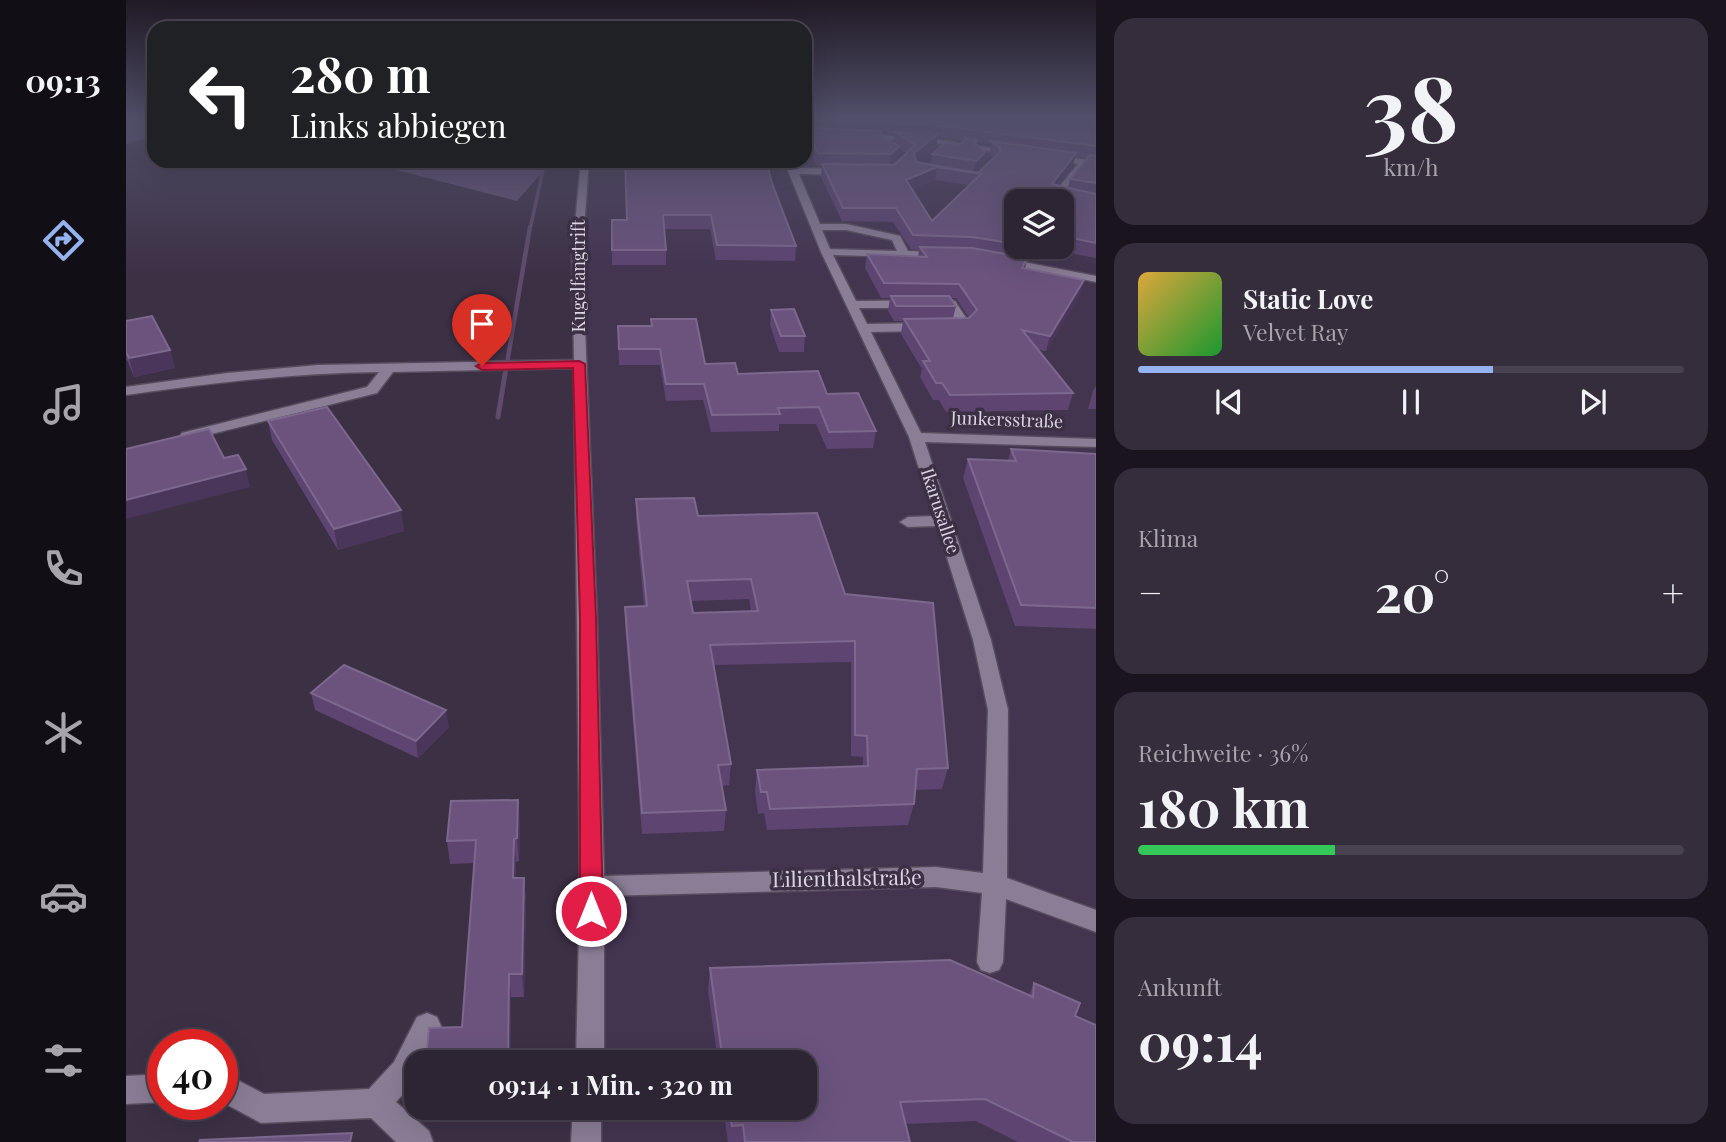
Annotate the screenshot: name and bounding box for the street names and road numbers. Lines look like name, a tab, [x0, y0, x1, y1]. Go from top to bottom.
street label: Kugelfangtrift	[566, 219, 590, 332]
street label: Junkersstraße	[949, 405, 1064, 433]
street label: Ikarusallee	[916, 465, 966, 557]
street label: Lilienthalstraße	[772, 862, 922, 892]

